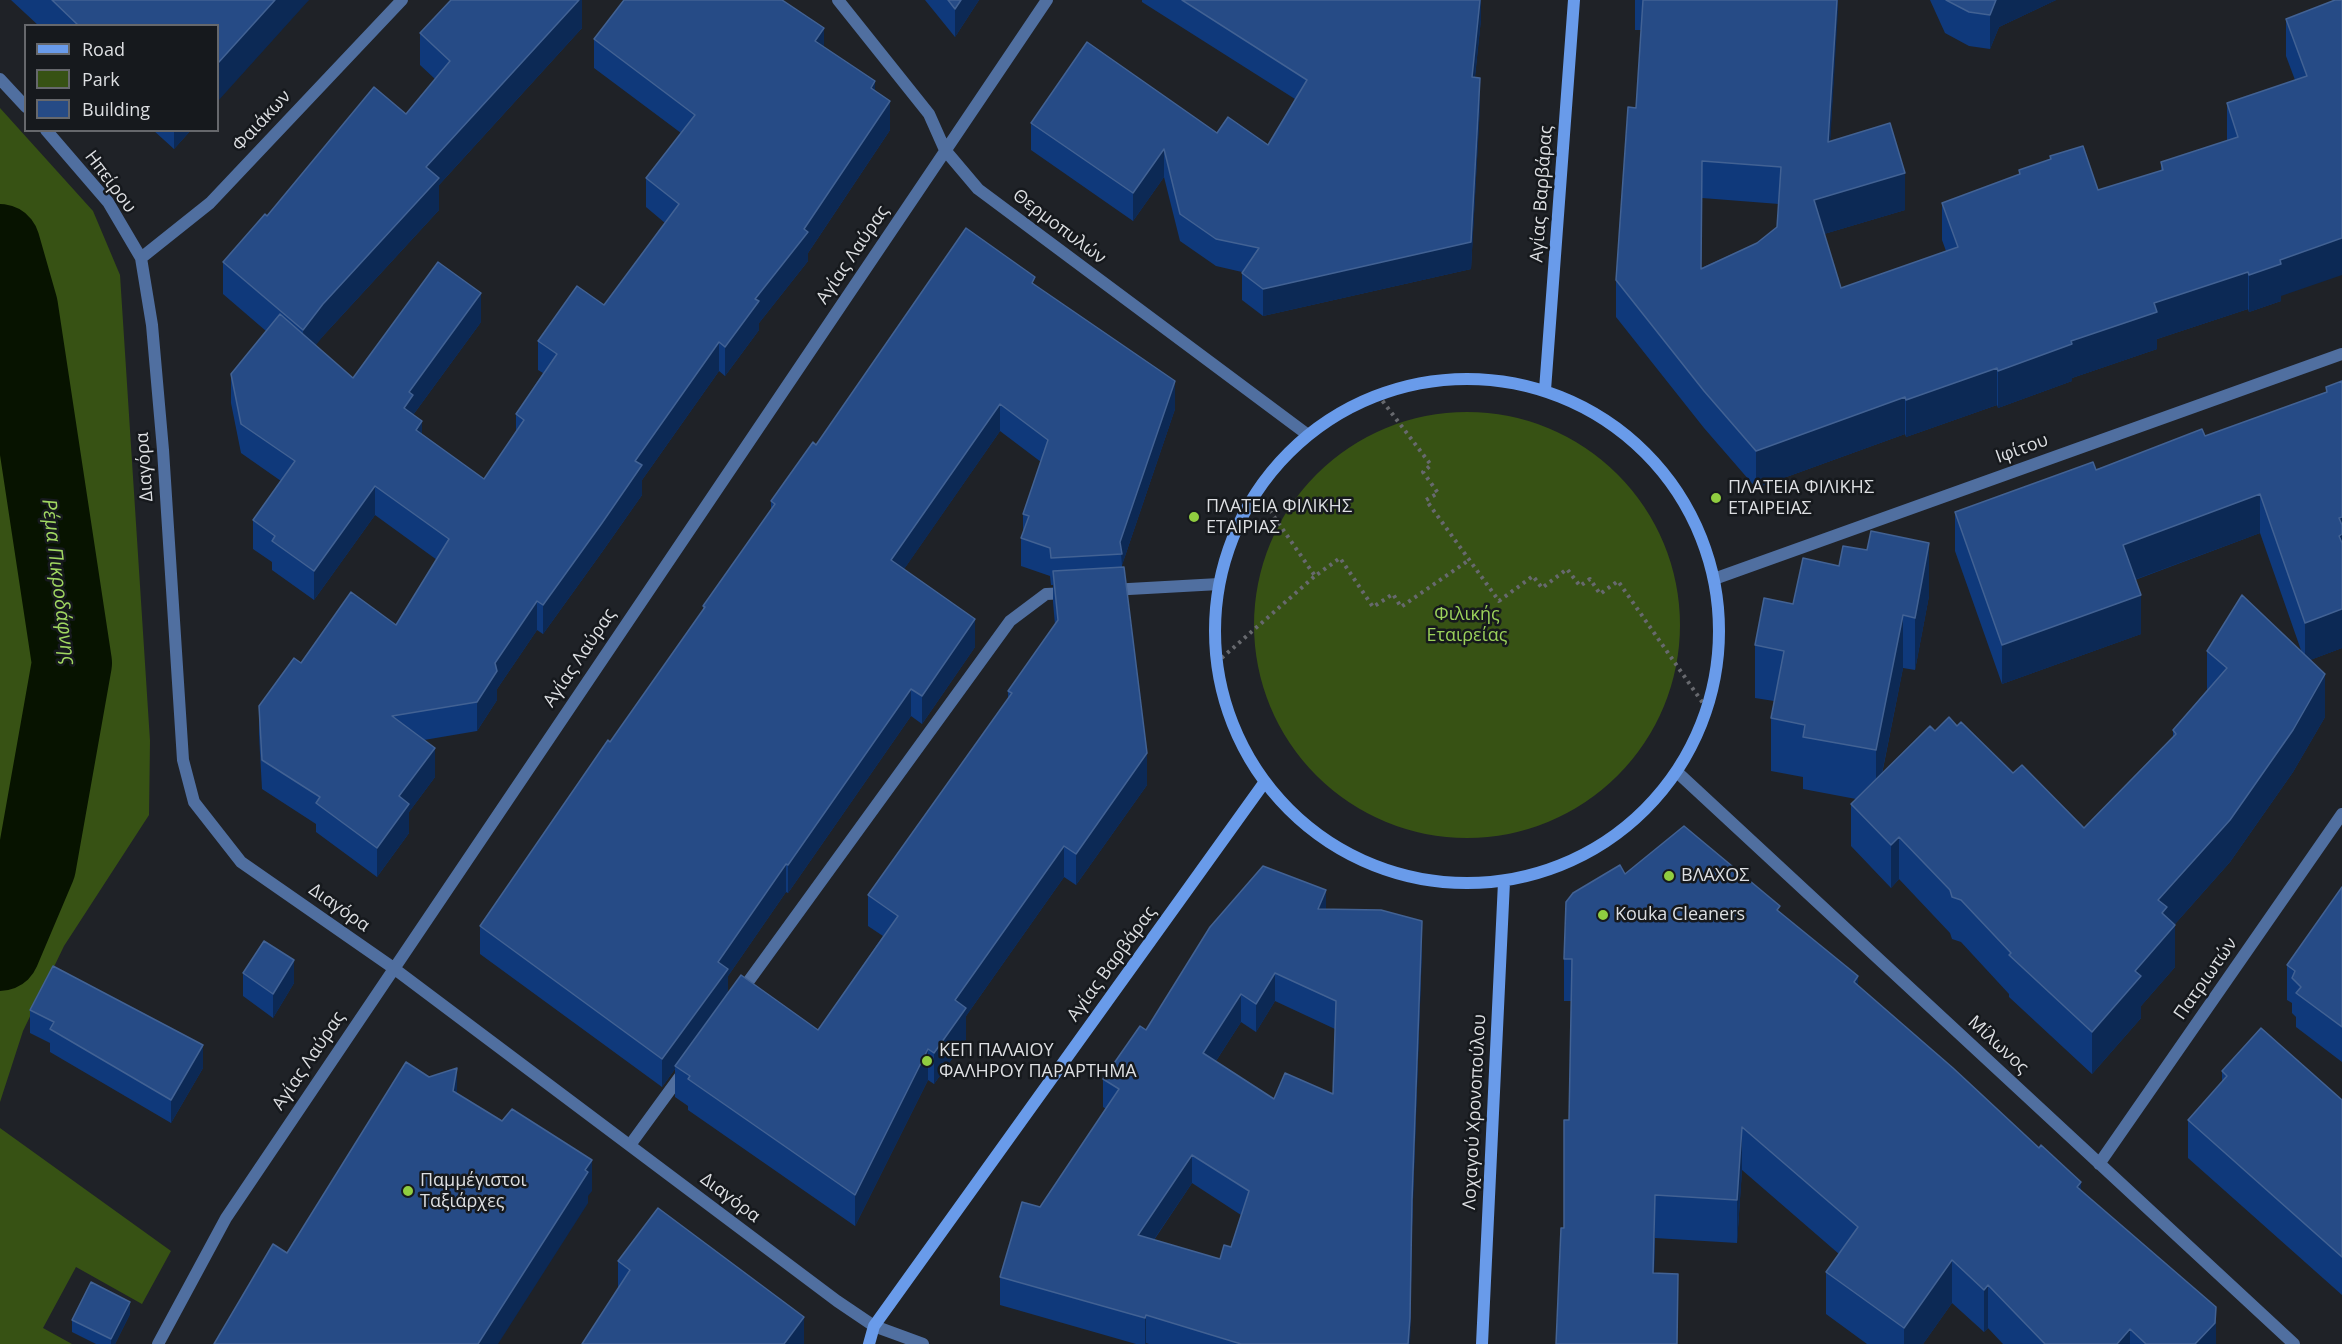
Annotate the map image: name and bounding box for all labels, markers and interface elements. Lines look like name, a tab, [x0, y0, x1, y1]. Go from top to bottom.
legend	[24, 24, 219, 132]
text: Road	[82, 37, 125, 61]
text: Park	[82, 67, 120, 91]
street label: Φαιάκων	[228, 86, 296, 156]
text: Building	[82, 97, 150, 121]
street label: Αγίας Βαρβάρας	[1526, 125, 1558, 263]
street label: Ηπείρου	[80, 147, 140, 217]
street label: Θερμοπυλών	[1008, 185, 1110, 269]
street label: Αγίας Λαύρας	[812, 202, 894, 308]
street label: Ιφίτου	[1993, 430, 2051, 468]
street label: Διαγόρα	[132, 432, 158, 502]
place label: ΠΛΑΤΕΙΑ ΦΙΛΙΚΗΣ ΕΤΑΙΡΕΙΑΣ	[1728, 477, 1874, 520]
marker: ΠΛΑΤΕΙΑ ΦΙΛΙΚΗΣ ΕΤΑΙΡΕΙΑΣ	[1709, 491, 1723, 505]
place label: ΠΛΑΤΕΙΑ ΦΙΛΙΚΗΣ ΕΤΑΙΡΙΑΣ	[1206, 496, 1352, 538]
water label: Ρέμα Πικροδάφνης	[36, 498, 80, 666]
marker: ΠΛΑΤΕΙΑ ΦΙΛΙΚΗΣ ΕΤΑΙΡΙΑΣ	[1187, 510, 1201, 524]
park label: Φιλικής Εταιρείας	[1427, 604, 1507, 646]
street label: Αγίας Λαύρας	[539, 605, 621, 711]
place label: ΒΛΑΧΟΣ	[1681, 865, 1749, 887]
marker: ΒΛΑΧΟΣ	[1662, 869, 1676, 883]
street label: Διαγόρα	[304, 879, 374, 937]
street label: Αγίας Βαρβάρας	[1063, 902, 1161, 1026]
place label: Kouka Cleaners	[1615, 904, 1745, 926]
marker: Kouka Cleaners	[1596, 908, 1610, 922]
street label: Πατριωτών	[2170, 934, 2242, 1024]
street label: Αγίας Λαύρας	[268, 1008, 350, 1114]
street label: Μίλωνος	[1963, 1011, 2033, 1079]
street label: Λοχαγού Χρονοπούλου	[1459, 1014, 1491, 1210]
place label: ΚΕΠ ΠΑΛΑΙΟΥ ΦΑΛΗΡΟΥ ΠΑΡΑΡΤΗΜΑ	[939, 1040, 1137, 1082]
marker: ΚΕΠ ΠΑΛΑΙΟΥ ΦΑΛΗΡΟΥ ΠΑΡΑΡΤΗΜΑ	[920, 1054, 934, 1068]
street label: Διαγόρα	[696, 1169, 764, 1227]
place label: Παμμέγιστοι Ταξιάρχες	[420, 1170, 527, 1212]
marker: Παμμέγιστοι Ταξιάρχες	[401, 1184, 415, 1198]

